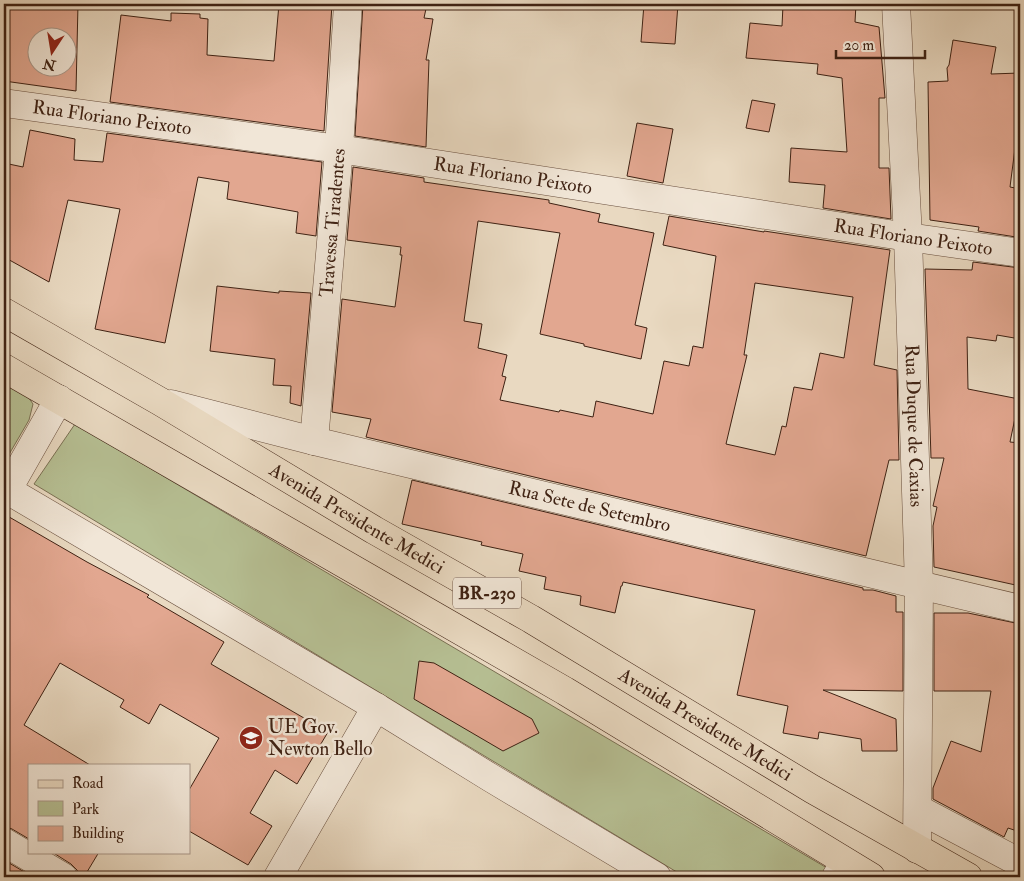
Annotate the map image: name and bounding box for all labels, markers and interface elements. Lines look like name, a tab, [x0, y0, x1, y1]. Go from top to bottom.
north arrow	[28, 28, 78, 78]
scale bar	[836, 28, 925, 60]
text: 20 m	[844, 36, 874, 55]
text: N	[41, 55, 58, 74]
street label: Rua Floriano Peixoto	[31, 95, 193, 141]
street label: Travessa Tiradentes	[314, 148, 351, 298]
street label: Rua Floriano Peixoto	[432, 152, 594, 200]
street label: Rua Floriano Peixoto	[832, 214, 994, 261]
street label: Rua Duque de Caxias	[899, 344, 929, 507]
street label: Avenida Presidente Medici	[264, 457, 449, 579]
street label: Rua Sete de Setembro	[506, 476, 673, 537]
road number: BR-230	[453, 578, 521, 608]
street label: Avenida Presidente Medici	[613, 662, 797, 786]
place label: UE Gov. Newton Bello	[268, 715, 372, 761]
school or university icon: UE Gov. Newton Bello	[238, 725, 264, 751]
legend	[28, 764, 190, 854]
text: Road	[72, 774, 104, 793]
text: Park	[72, 800, 99, 819]
text: Building	[72, 824, 124, 843]

